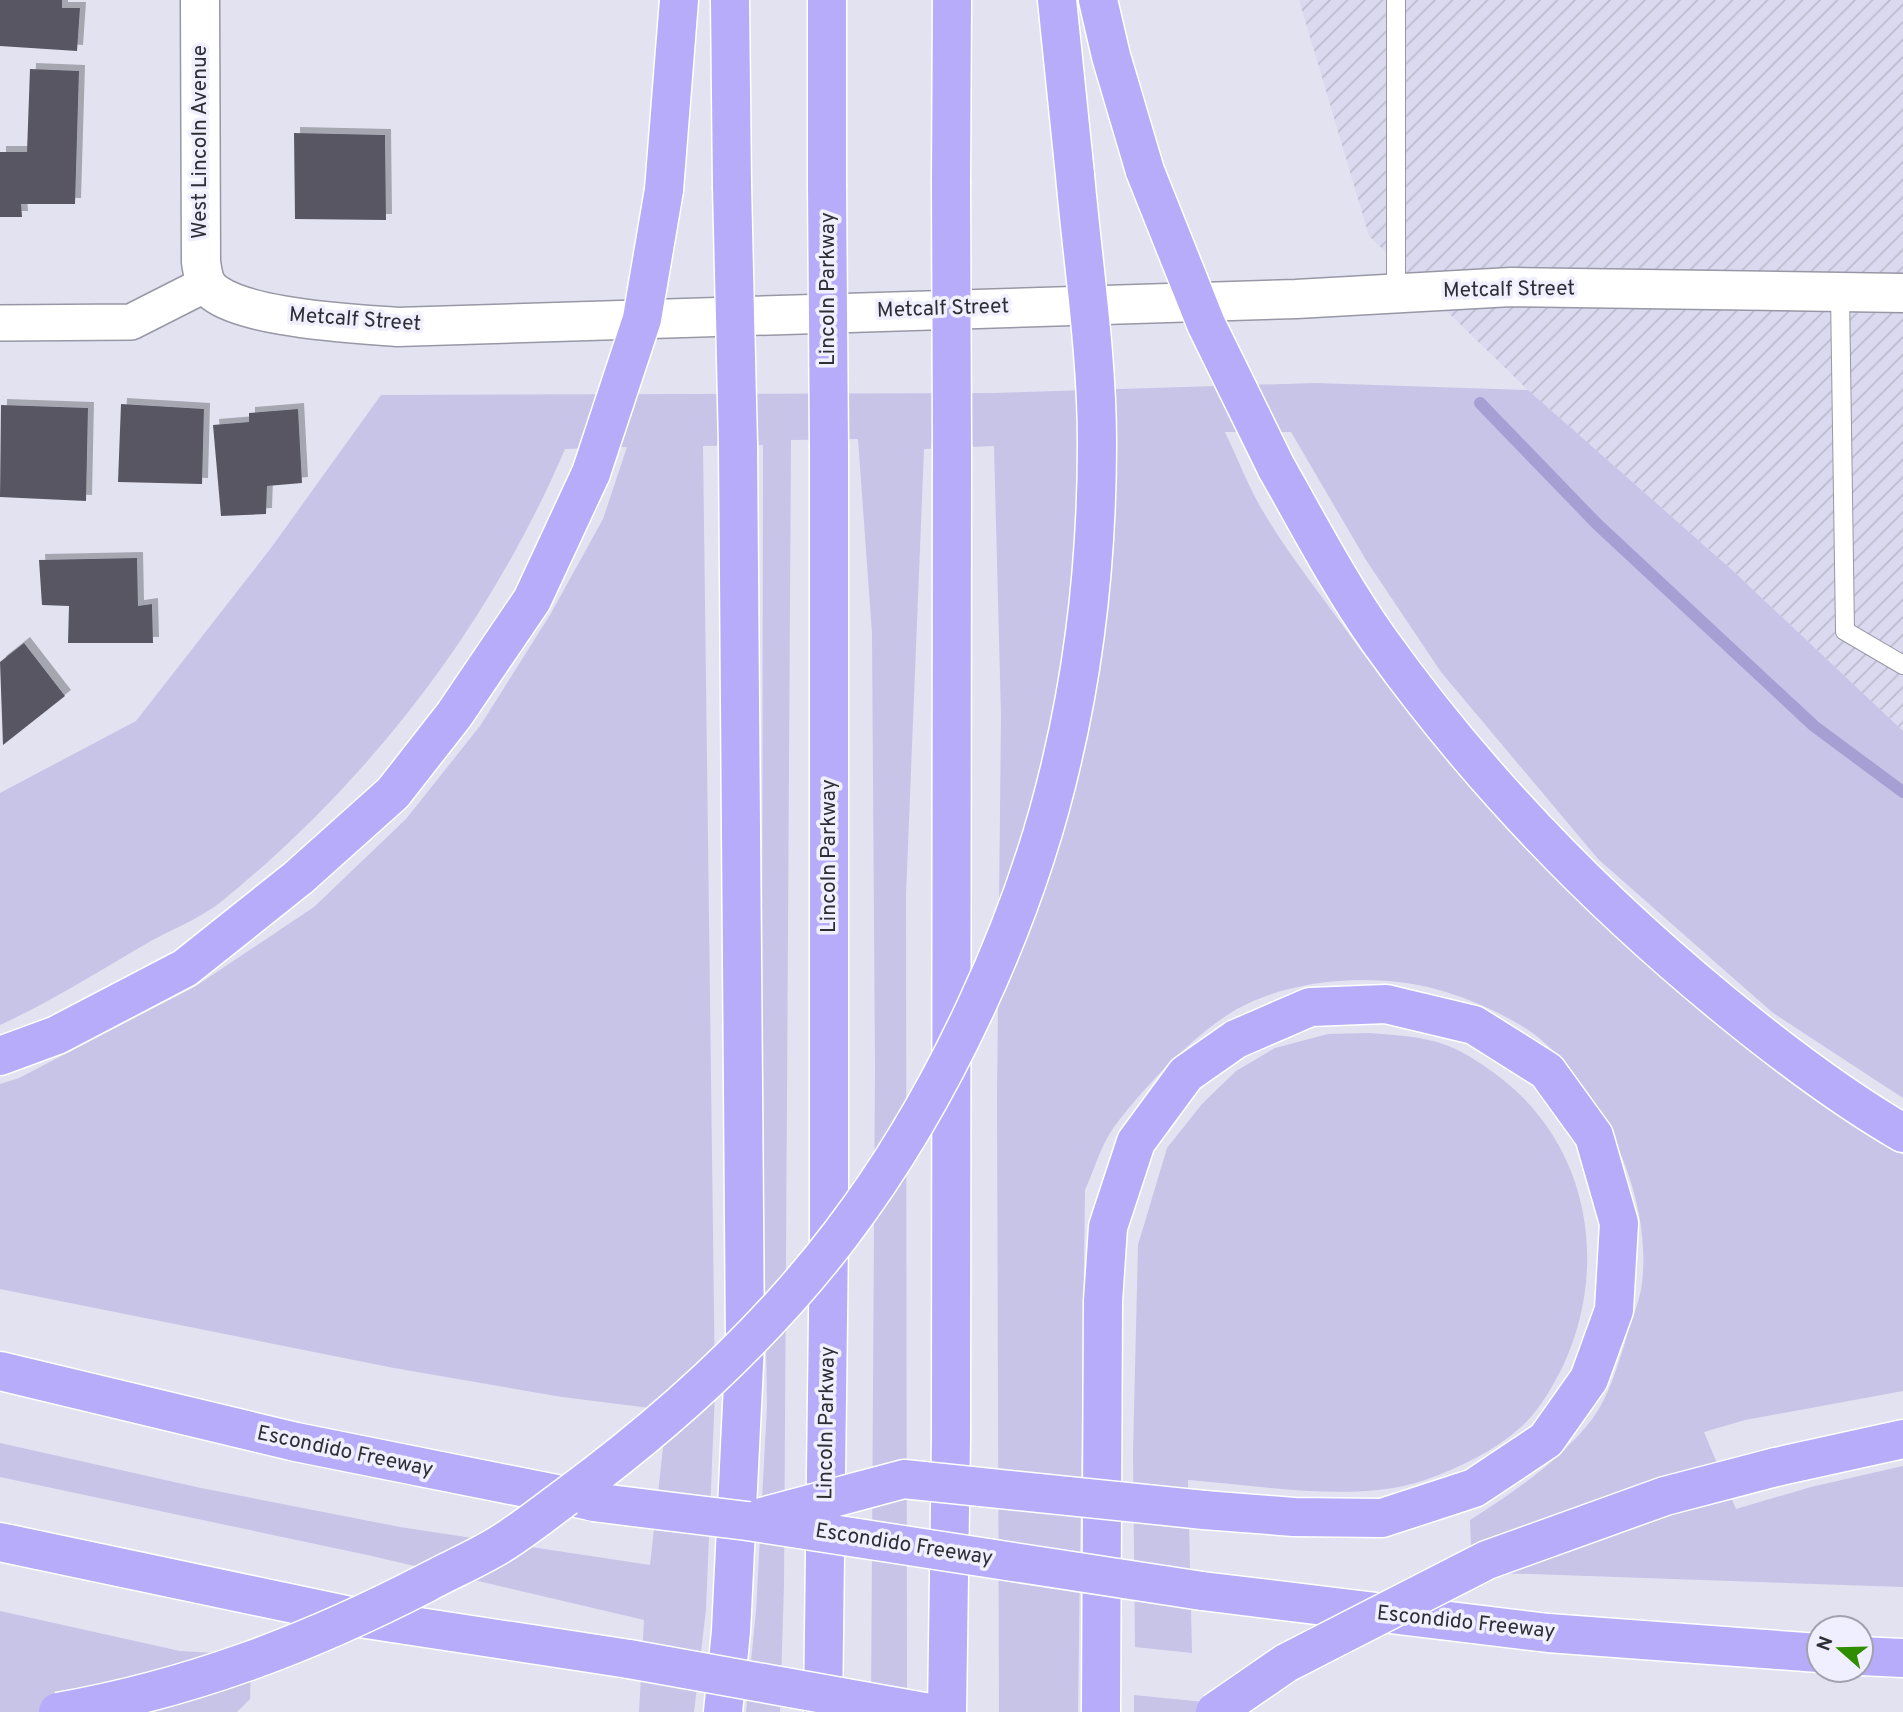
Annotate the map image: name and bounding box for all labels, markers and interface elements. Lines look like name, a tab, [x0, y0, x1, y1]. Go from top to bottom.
street label: West Lincoln Avenue	[187, 45, 214, 239]
street label: Lincoln Parkway	[815, 212, 842, 366]
street label: Metcalf Street	[1443, 275, 1575, 305]
street label: Metcalf Street	[876, 293, 1010, 325]
street label: Metcalf Street	[288, 302, 422, 338]
street label: Lincoln Parkway	[816, 779, 843, 933]
street label: Lincoln Parkway	[812, 1346, 842, 1500]
street label: Escondido Freeway	[254, 1420, 436, 1484]
street label: Escondido Freeway	[813, 1518, 995, 1572]
street label: Escondido Freeway	[1375, 1600, 1557, 1646]
north arrow	[1805, 1614, 1875, 1684]
text: N	[1812, 1633, 1840, 1654]

